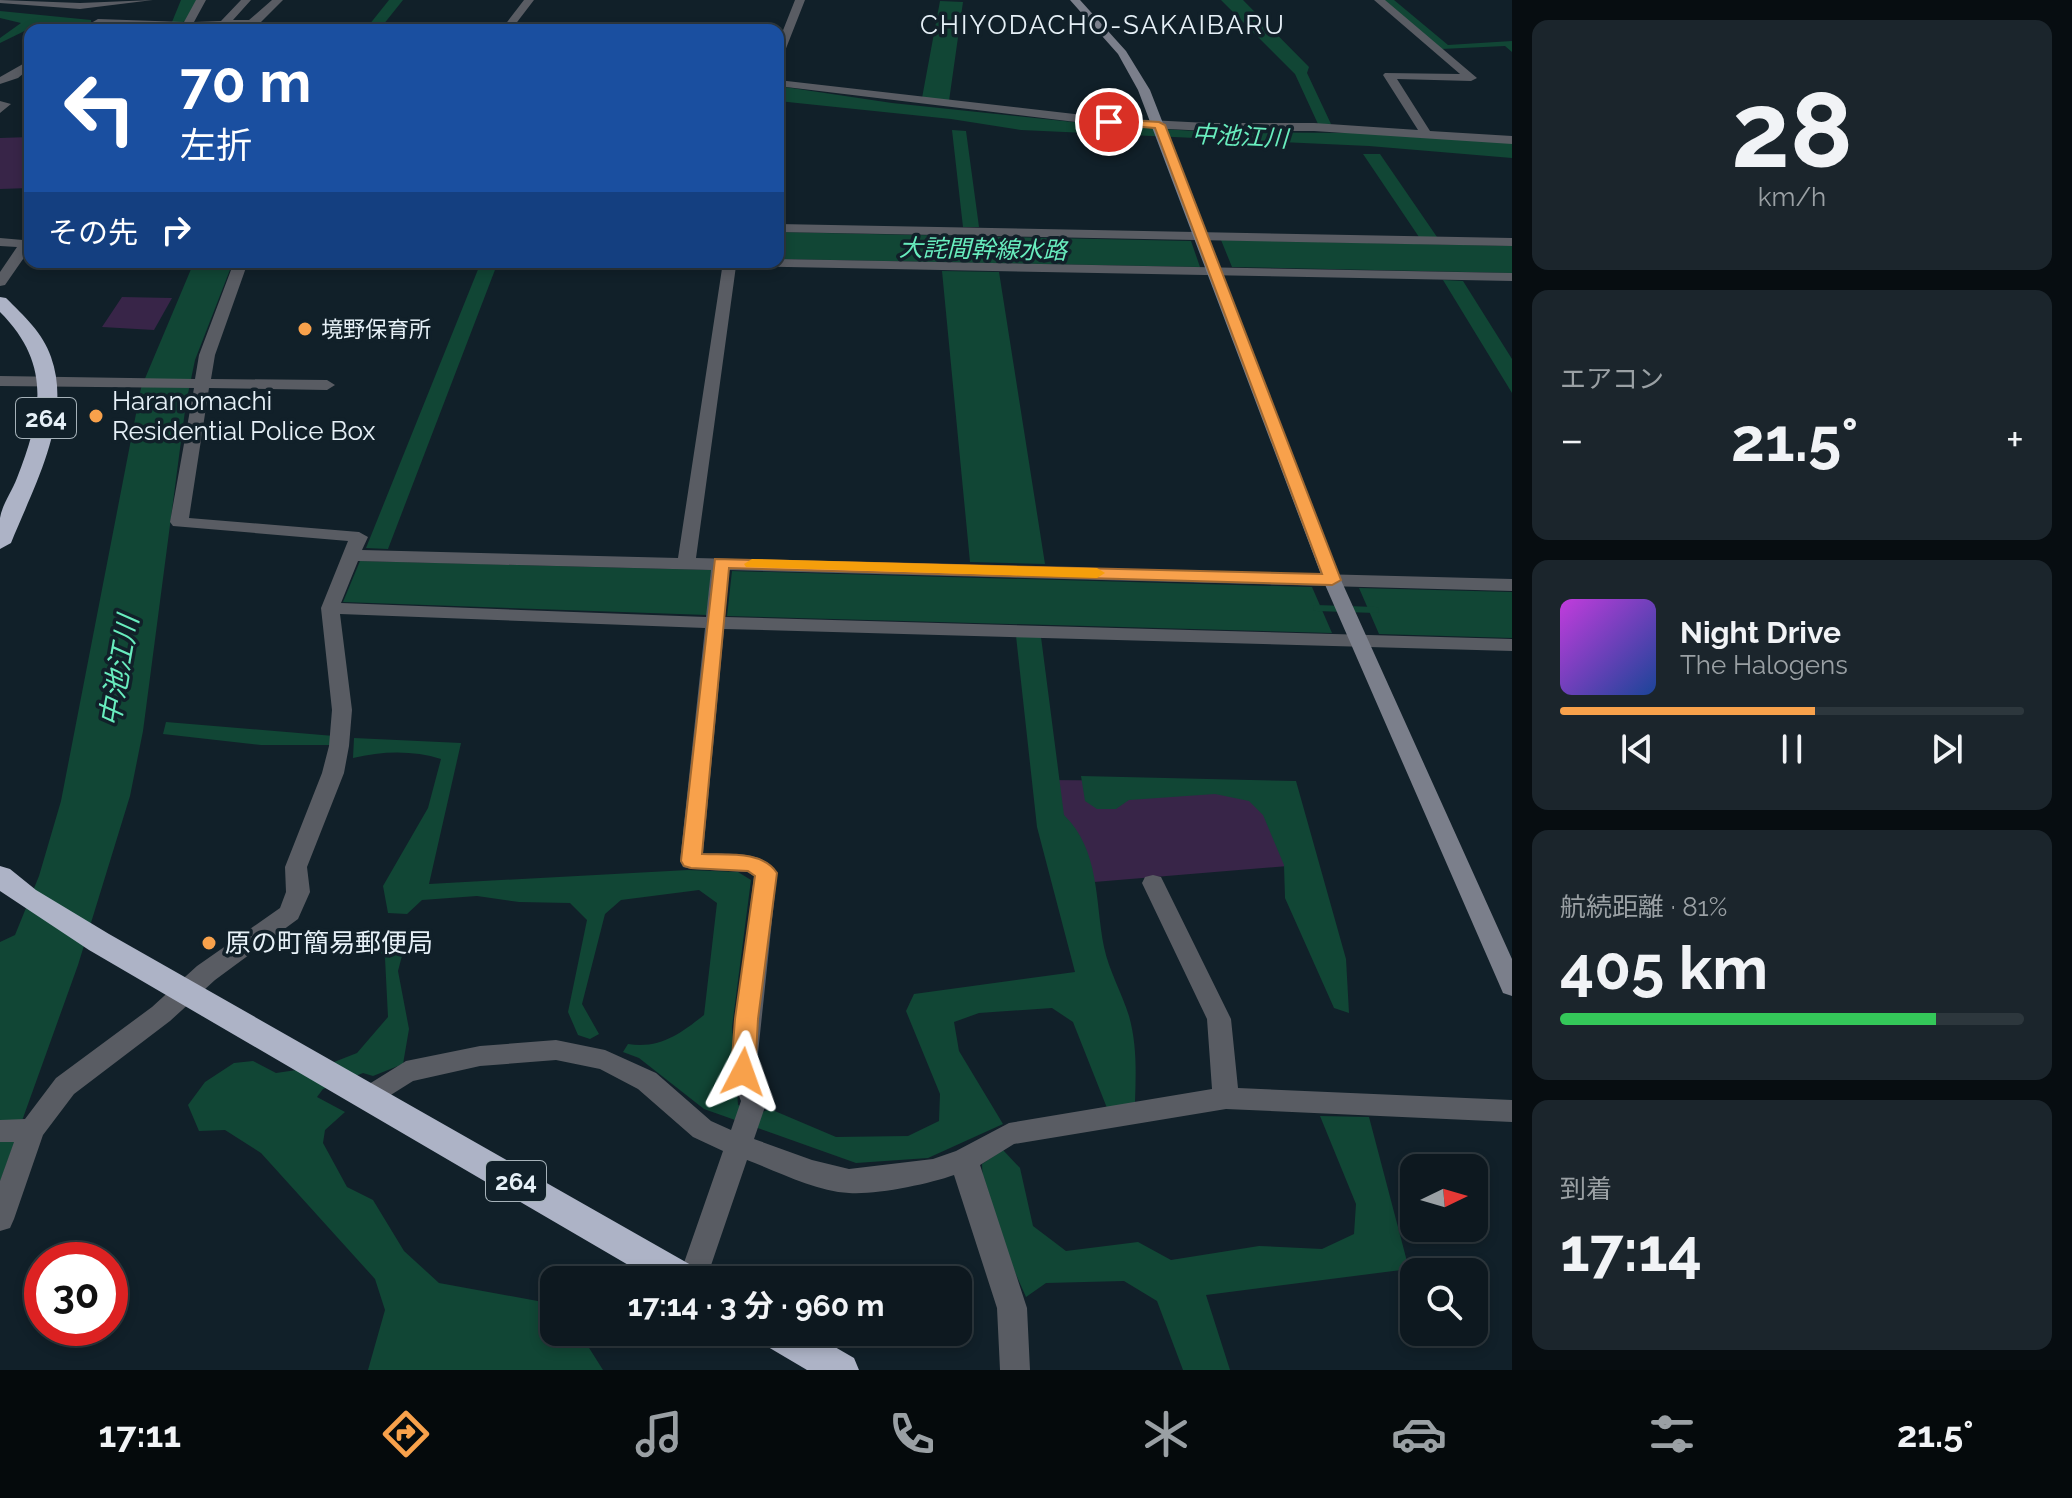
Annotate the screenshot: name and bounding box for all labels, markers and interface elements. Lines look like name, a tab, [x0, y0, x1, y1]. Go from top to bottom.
district label: CHIYODACHO-SAKAIBARU	[920, 10, 1286, 40]
text: 70 m	[180, 49, 311, 115]
icon: left	[48, 56, 152, 160]
text: 28	[1731, 69, 1853, 191]
pin	[1075, 88, 1143, 156]
icon: arrive	[1087, 100, 1131, 144]
water label: 中池江川	[1191, 119, 1292, 153]
text: 左折	[180, 124, 252, 166]
text: km/h	[1758, 182, 1826, 212]
icon: right	[154, 208, 198, 252]
text: その先	[48, 215, 138, 250]
water label: 大詫間幹線水路	[899, 233, 1069, 265]
place label: 境野保育所	[321, 316, 431, 342]
marker: 境野保育所	[296, 320, 314, 338]
text: エアコン	[1560, 364, 1664, 394]
place label: Haranomachi Residential Police Box	[112, 386, 375, 446]
road number: 264	[16, 398, 76, 438]
text: 21.5°	[1731, 405, 1858, 475]
marker: Haranomachi Residential Police Box	[87, 407, 105, 425]
text: −	[1560, 414, 1584, 465]
text: +	[2006, 414, 2024, 465]
water label: 中池江川	[93, 610, 145, 729]
text: Night Drive	[1680, 615, 1841, 650]
text: The Halogens	[1680, 650, 1848, 680]
icon: previous	[1615, 727, 1659, 771]
icon: pause	[1770, 727, 1814, 771]
icon: next	[1925, 727, 1969, 771]
text: 航続距離 · 81%	[1560, 892, 1727, 922]
place label: 原の町簡易郵便局	[225, 928, 433, 958]
text: 405 km	[1560, 933, 1768, 1003]
marker: 原の町簡易郵便局	[200, 934, 218, 952]
position arrow	[701, 1030, 785, 1114]
north arrow	[1400, 1154, 1488, 1242]
map controls	[1400, 1154, 1488, 1346]
road number: 264	[486, 1161, 546, 1201]
text: 到着	[1560, 1174, 1612, 1204]
text: 17:14	[1560, 1215, 1702, 1285]
speed limit sign: 30	[24, 1242, 128, 1346]
button: search	[1400, 1258, 1488, 1346]
text: 17:14 · 3 分 · 960 m	[628, 1288, 884, 1323]
icon: directions	[378, 1406, 434, 1462]
icon: music	[631, 1406, 687, 1462]
icon: phone	[884, 1406, 940, 1462]
icon: climate	[1138, 1406, 1194, 1462]
icon: car	[1391, 1406, 1447, 1462]
icon: filters	[1644, 1406, 1700, 1462]
text: 17:11	[99, 1413, 181, 1455]
text: 21.5°	[1897, 1413, 1973, 1455]

